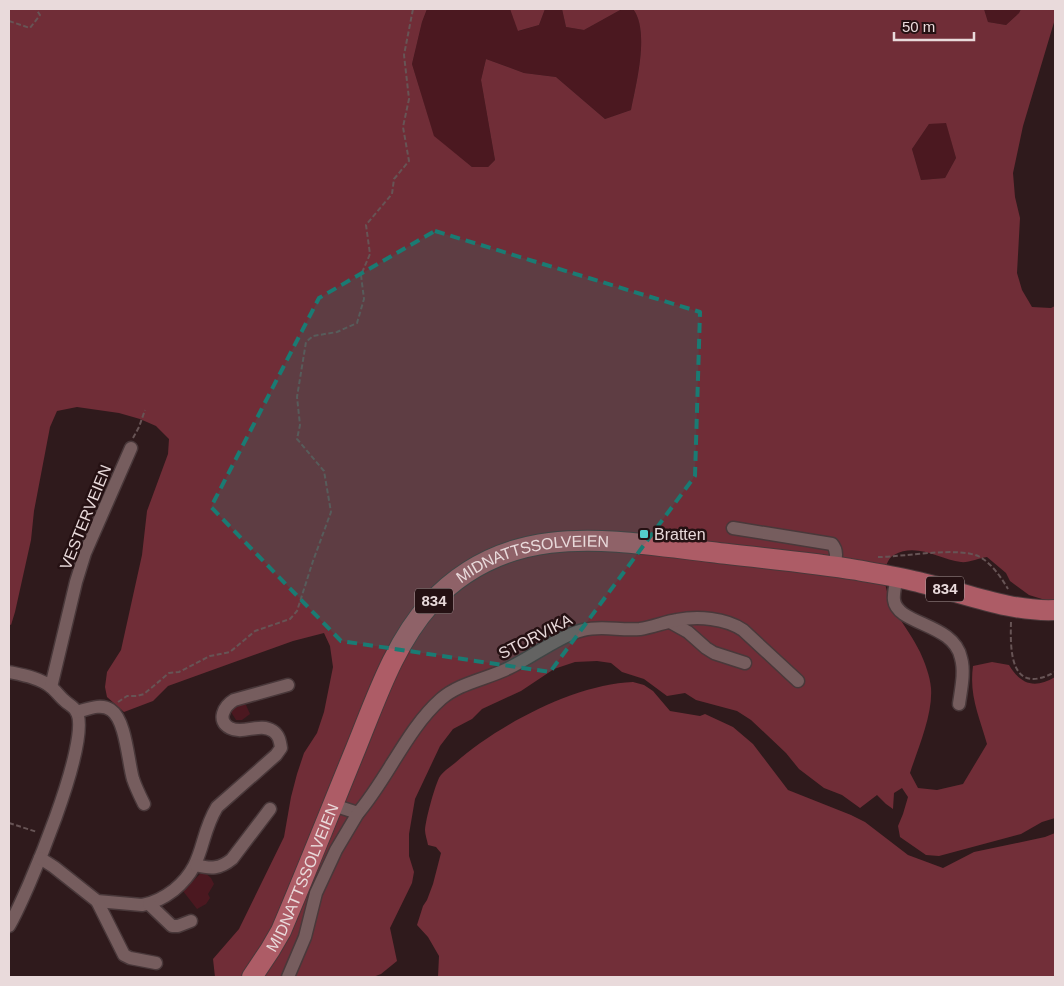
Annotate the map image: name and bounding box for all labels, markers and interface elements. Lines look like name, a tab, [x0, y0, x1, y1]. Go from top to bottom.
scale bar	[894, 10, 974, 42]
text: 50 m	[902, 18, 935, 35]
street label: VESTERVEIEN	[57, 462, 114, 572]
place label: Bratten	[654, 526, 706, 543]
marker: Bratten	[638, 528, 650, 540]
street label: MIDNATTSSOLVEIEN	[453, 533, 609, 586]
road number: 834	[926, 576, 964, 602]
road number: 834	[415, 588, 453, 614]
street label: STORVIKA	[496, 610, 575, 662]
street label: MIDNATTSSOLVEIEN	[263, 801, 342, 955]

